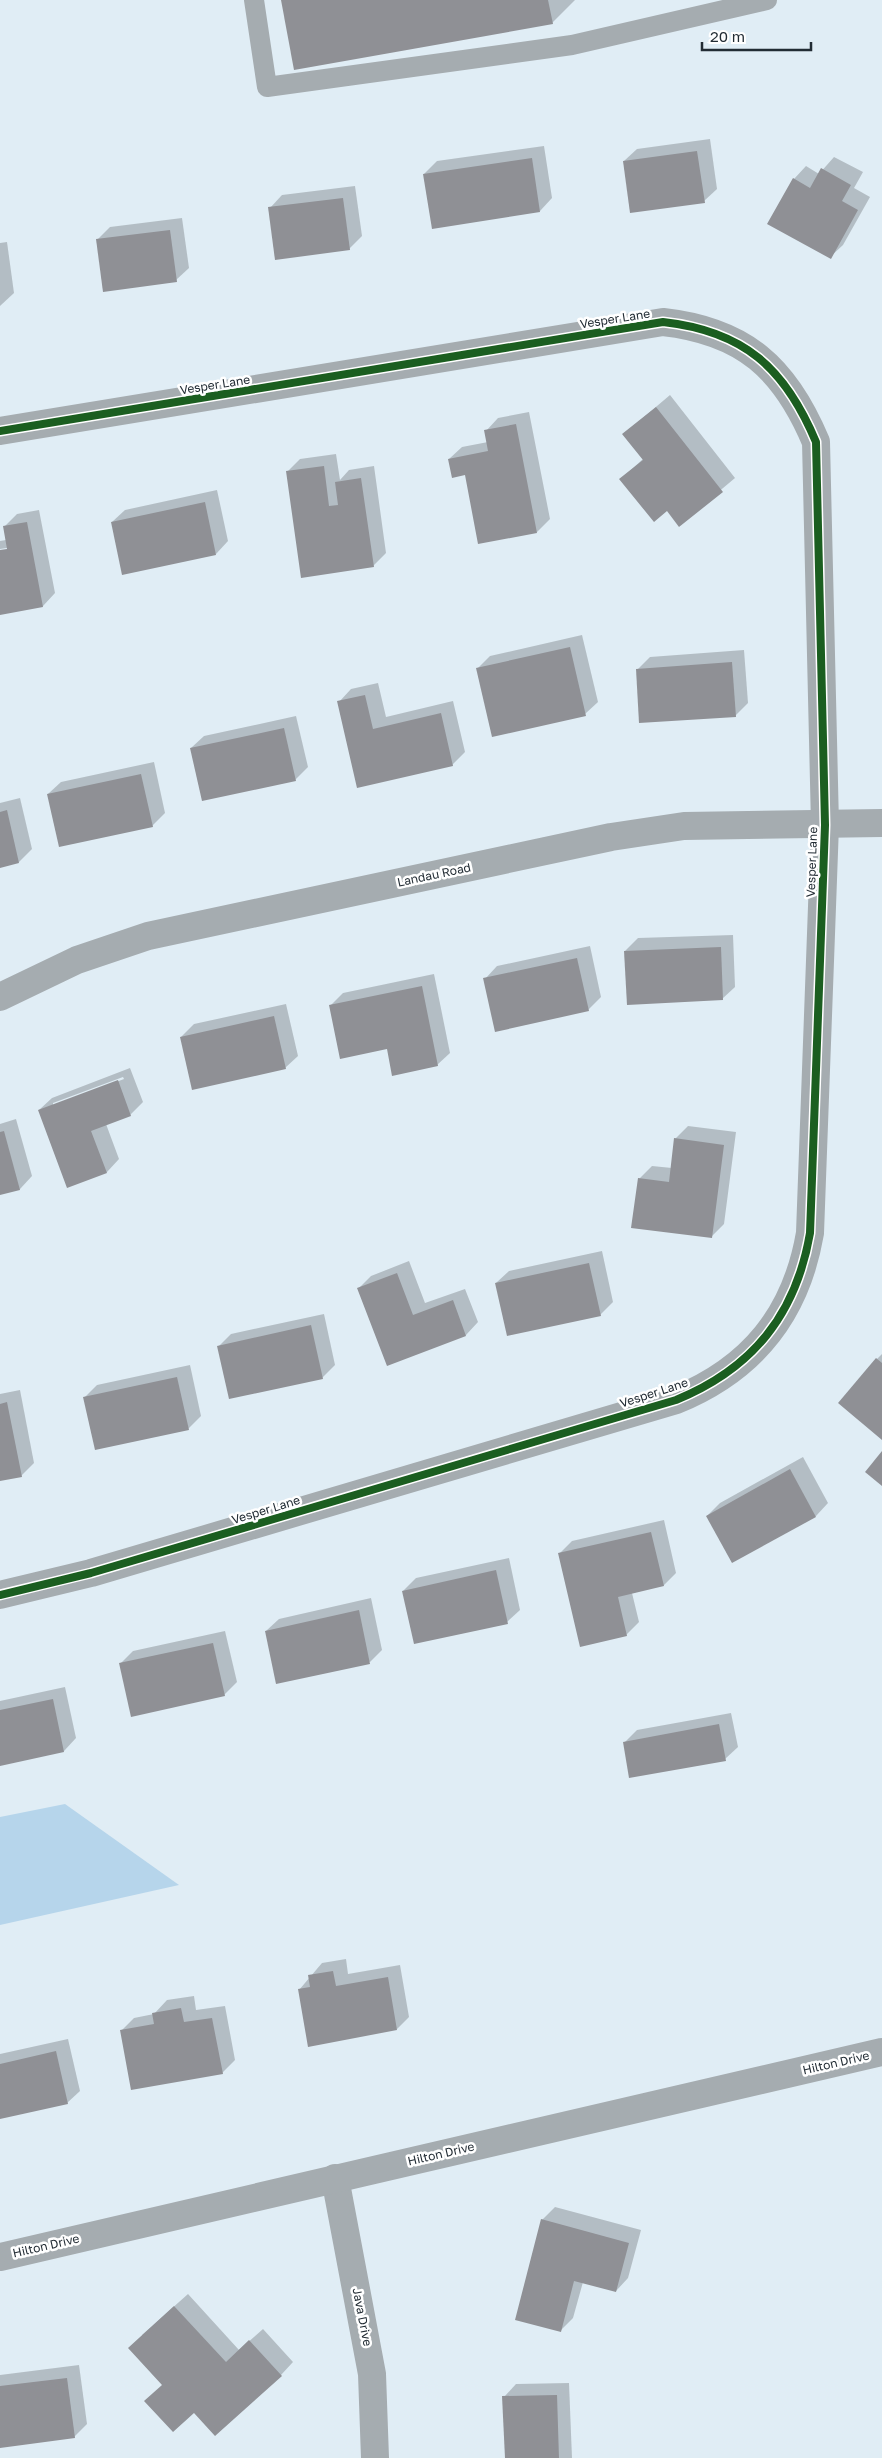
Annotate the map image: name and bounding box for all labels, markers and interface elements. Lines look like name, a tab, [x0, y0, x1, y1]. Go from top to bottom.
scale bar	[702, 20, 811, 52]
text: 20 m	[710, 27, 745, 45]
street label: Vesper Lane	[579, 306, 651, 331]
street label: Vesper Lane	[179, 372, 251, 397]
street label: Vesper Lane	[803, 826, 820, 898]
street label: Landau Road	[396, 859, 472, 890]
street label: Vesper Lane	[618, 1374, 690, 1411]
street label: Vesper Lane	[230, 1492, 302, 1527]
street label: Hilton Drive	[801, 2048, 871, 2077]
street label: Hilton Drive	[406, 2139, 476, 2168]
street label: Hilton Drive	[11, 2231, 81, 2260]
street label: Java Drive	[349, 2286, 375, 2347]

